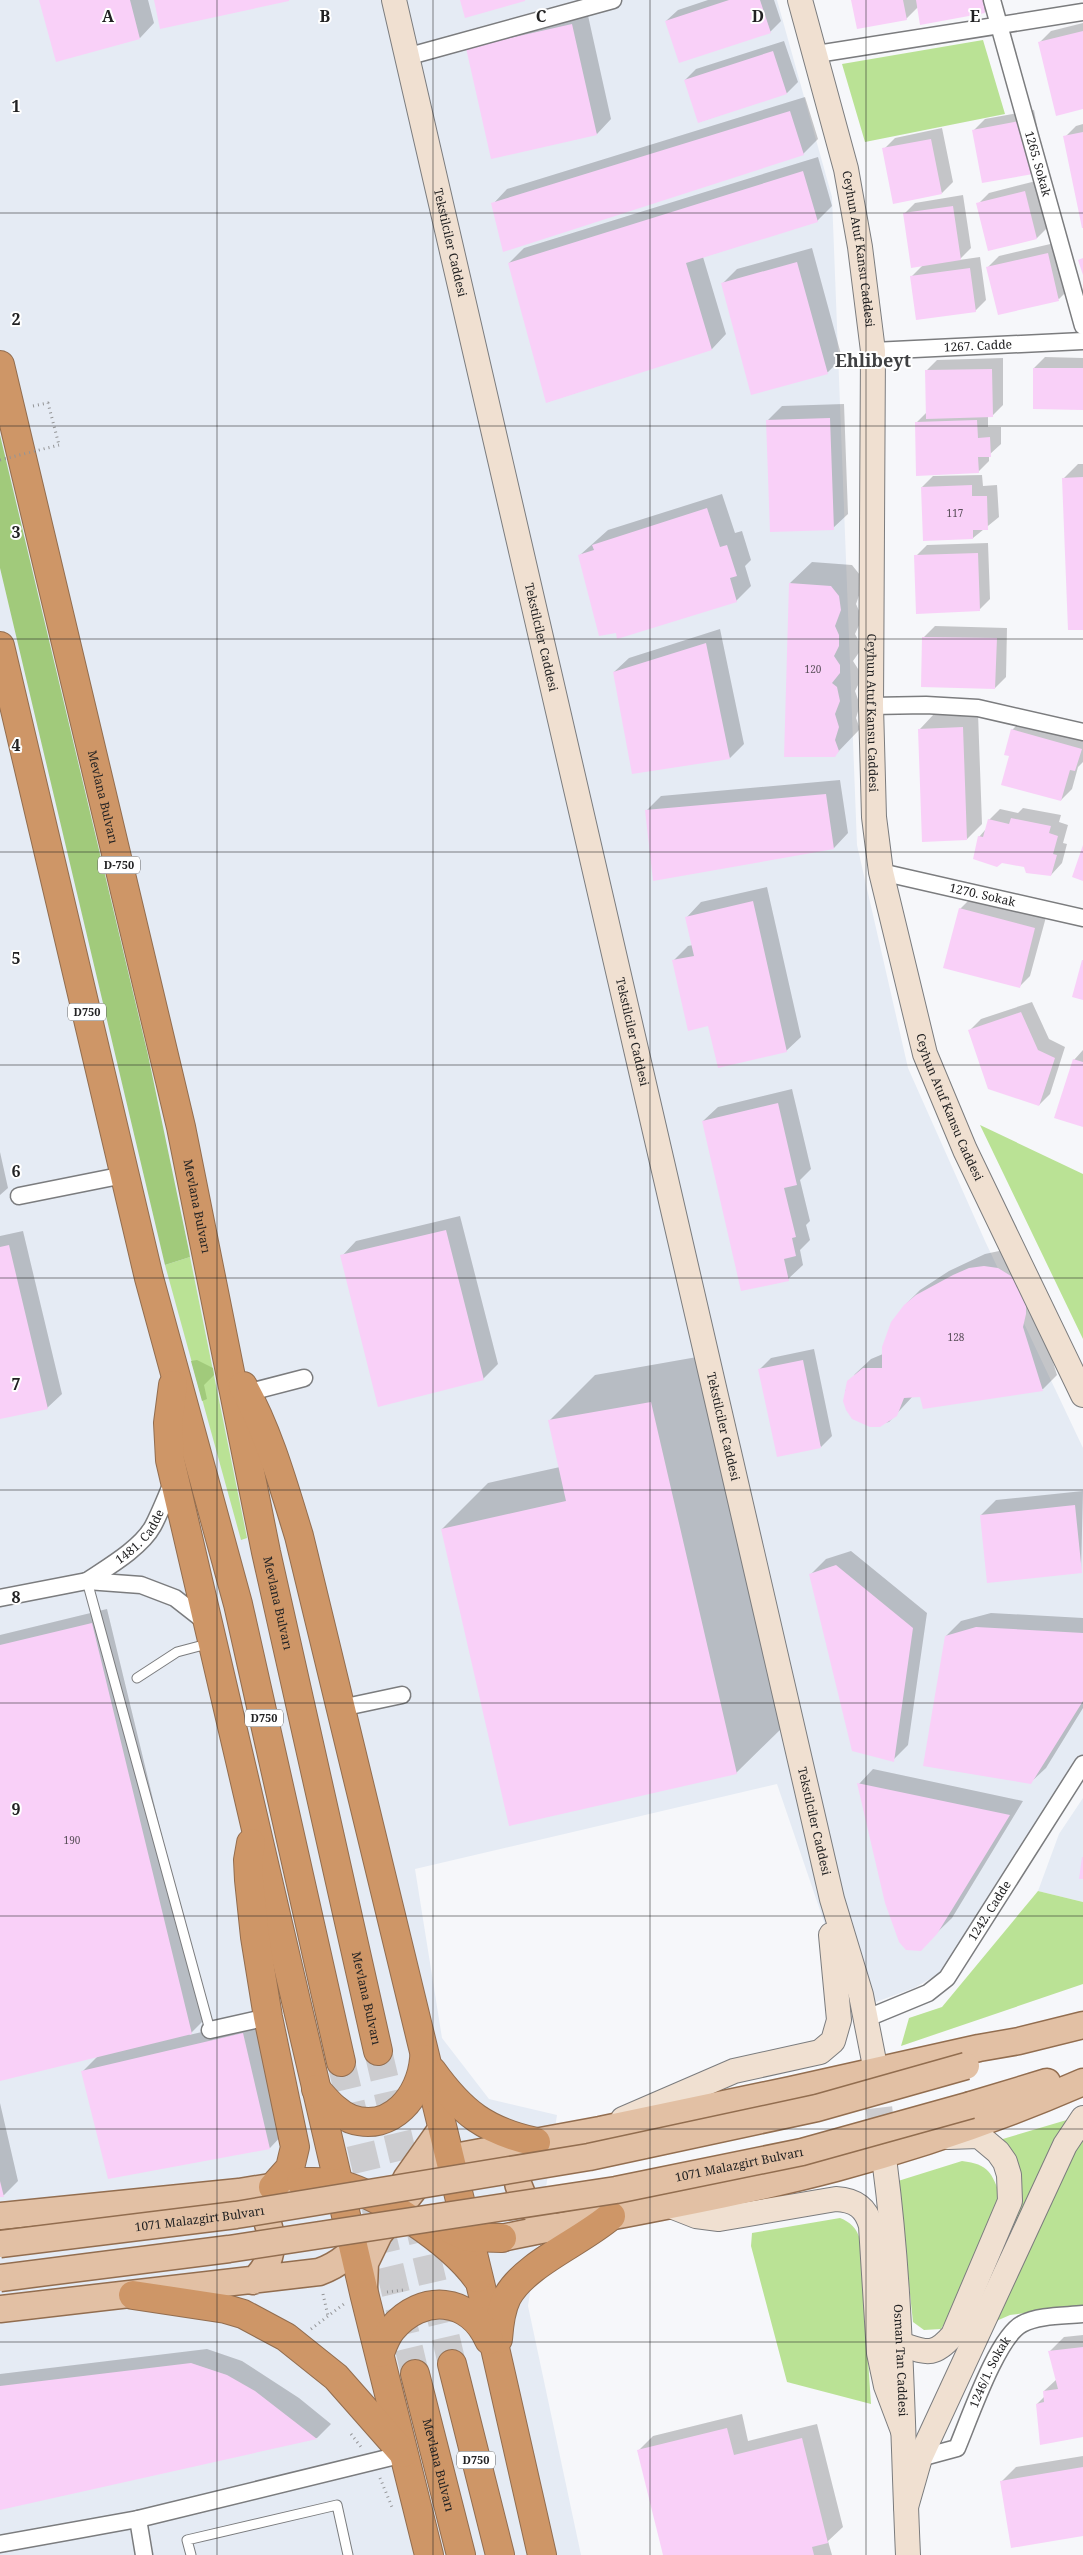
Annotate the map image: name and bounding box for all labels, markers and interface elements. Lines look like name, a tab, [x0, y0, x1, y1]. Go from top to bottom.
text: A	[102, 5, 115, 27]
text: B	[320, 5, 331, 27]
text: C	[536, 5, 547, 27]
text: D	[752, 5, 764, 27]
text: E	[970, 5, 980, 27]
text: 1	[11, 95, 21, 117]
street label: 1265. Sokak	[1021, 129, 1056, 199]
street label: Ceyhun Atuf Kansu Caddesi	[838, 169, 879, 328]
street label: Tekstilciler Caddesi	[430, 187, 471, 299]
text: 2	[11, 308, 21, 330]
street label: 1267. Cadde	[943, 335, 1012, 356]
district label: Ehlibeyt	[835, 348, 911, 372]
house number: 117	[947, 506, 964, 520]
text: 3	[11, 521, 21, 543]
street label: Tekstilciler Caddesi	[521, 581, 562, 693]
street label: Ceyhun Atuf Kansu Caddesi	[863, 634, 882, 792]
house number: 120	[805, 662, 822, 676]
text: 4	[11, 734, 21, 756]
street label: Mevlana Bulvarı	[84, 749, 122, 845]
road number: D-750	[98, 856, 140, 874]
street label: 1270. Sokak	[948, 879, 1018, 911]
text: 5	[11, 947, 21, 969]
street label: Tekstilciler Caddesi	[612, 976, 653, 1088]
road number: D750	[68, 1004, 106, 1020]
street label: Ceyhun Atuf Kansu Caddesi	[912, 1031, 988, 1184]
street label: Mevlana Bulvarı	[180, 1158, 215, 1255]
text: 6	[11, 1160, 21, 1182]
house number: 128	[948, 1330, 965, 1344]
street label: Tekstilciler Caddesi	[703, 1371, 744, 1482]
text: 7	[11, 1373, 21, 1395]
street label: 1481. Cadde	[112, 1507, 168, 1568]
street label: Mevlana Bulvarı	[259, 1555, 297, 1651]
text: 8	[11, 1586, 21, 1608]
road number: D750	[245, 1710, 283, 1726]
street label: Tekstilciler Caddesi	[794, 1765, 835, 1877]
text: 9	[11, 1798, 21, 1820]
house number: 190	[64, 1833, 81, 1847]
street label: 1242. Cadde	[964, 1877, 1015, 1944]
street label: Mevlana Bulvarı	[348, 1950, 385, 2047]
street label: 1071 Malazgirt Bulvarı	[673, 2143, 805, 2186]
street label: 1071 Malazgirt Bulvarı	[134, 2201, 266, 2235]
street label: Osman Tan Caddesi	[890, 2304, 912, 2417]
street label: 1246/1. Sokak	[965, 2332, 1015, 2410]
street label: Mevlana Bulvarı	[419, 2417, 459, 2513]
road number: D750	[457, 2452, 495, 2468]

